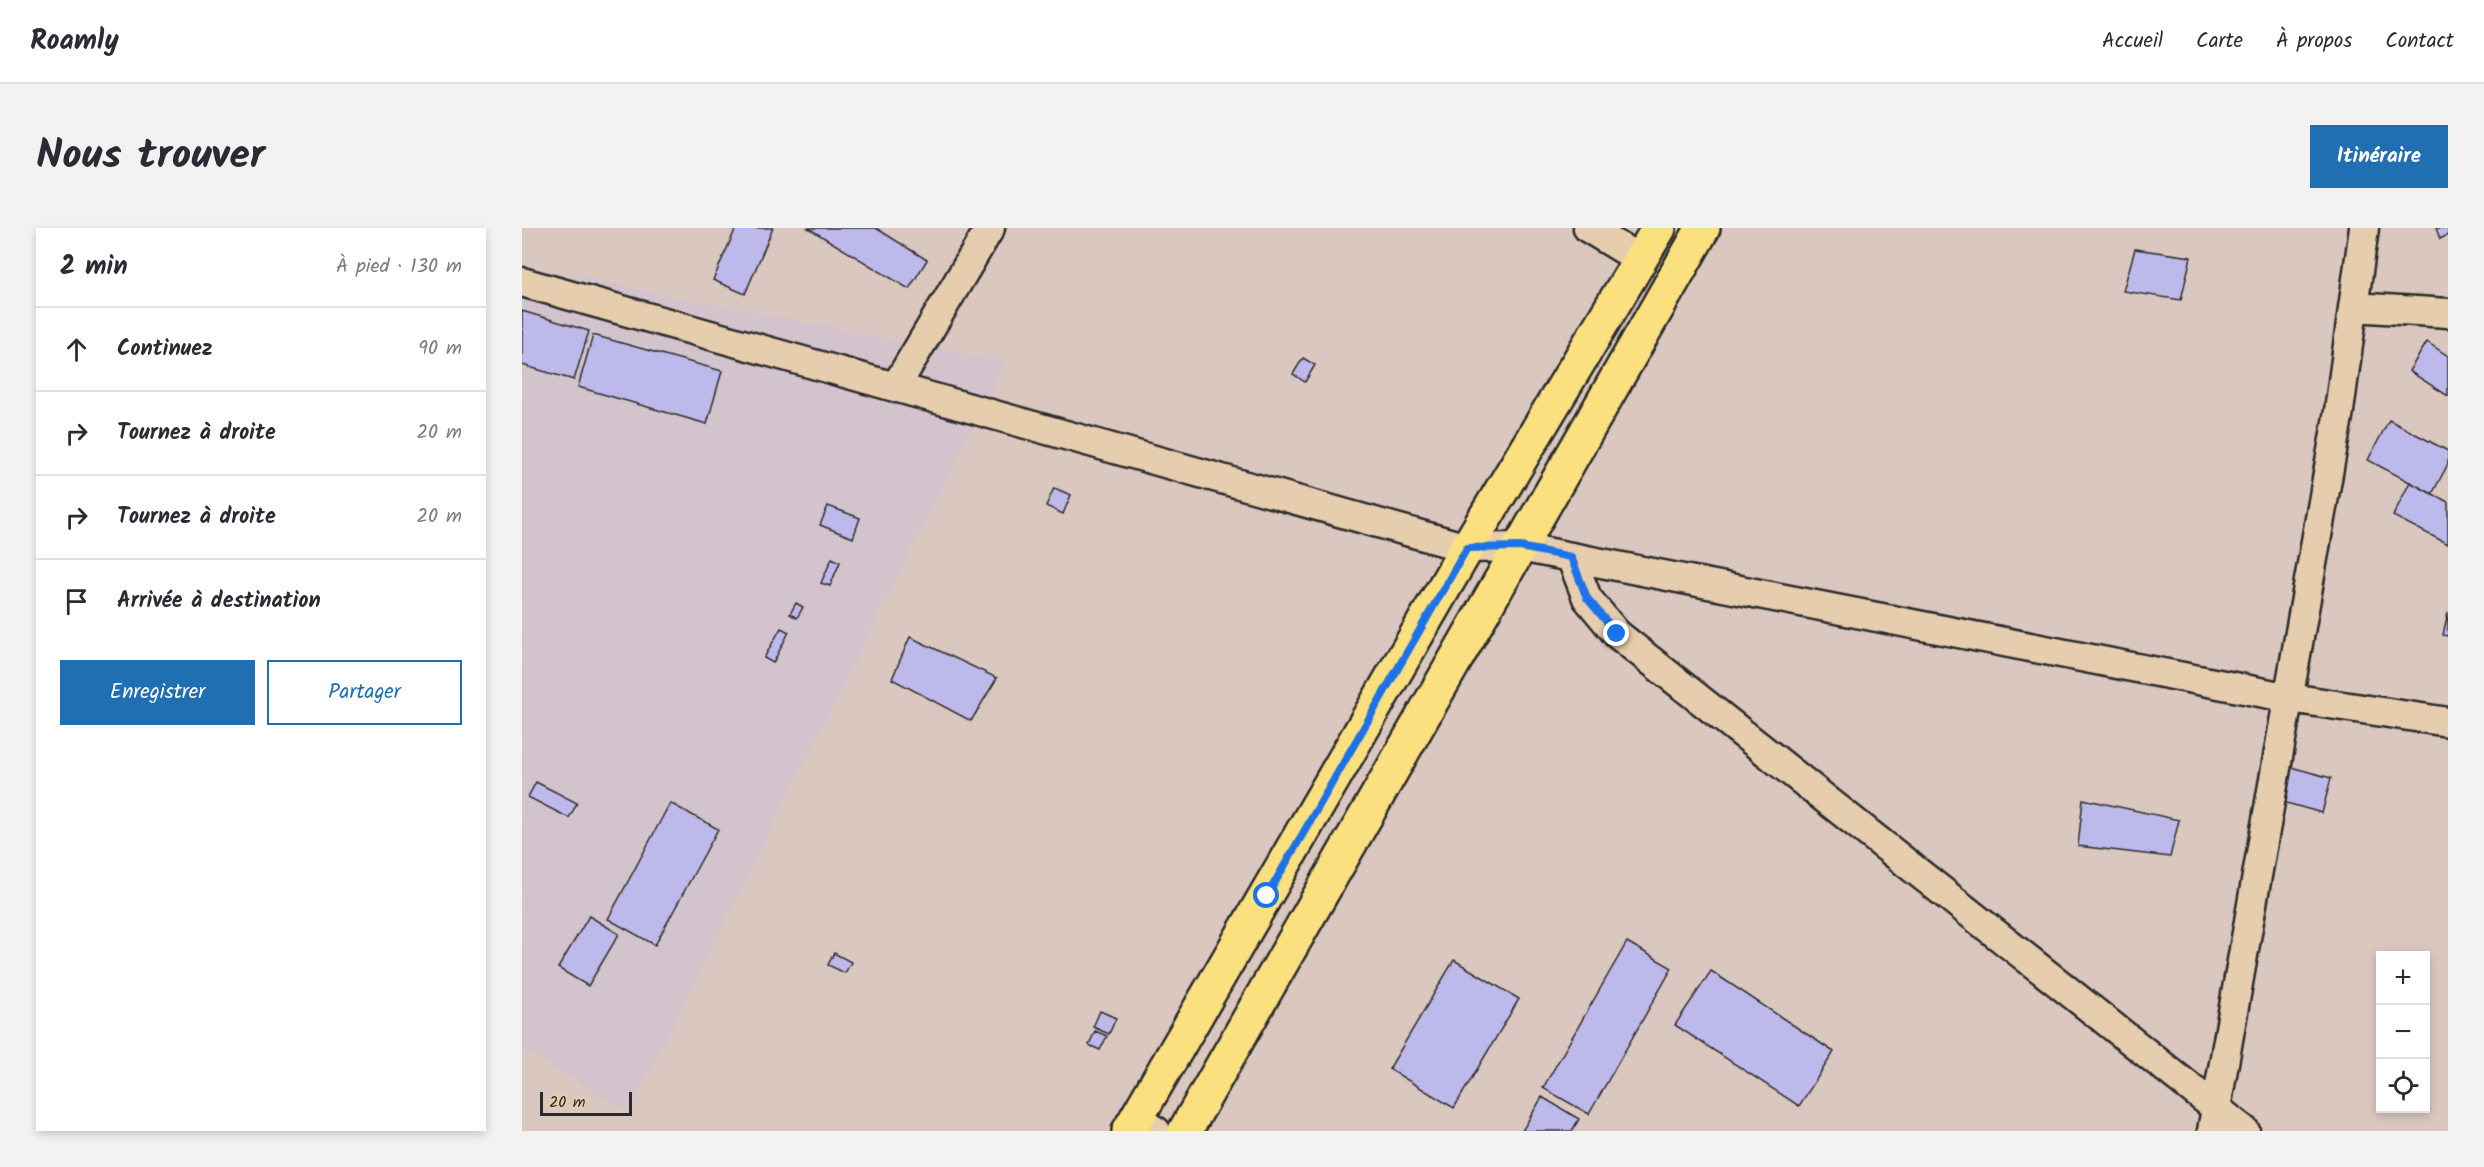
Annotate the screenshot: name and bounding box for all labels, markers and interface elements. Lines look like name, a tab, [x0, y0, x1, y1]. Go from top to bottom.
text: Roamly	[30, 19, 119, 64]
text: Accueil	[2102, 25, 2163, 58]
text: Carte	[2196, 25, 2243, 58]
text: À propos	[2276, 25, 2352, 58]
text: Contact	[2385, 25, 2454, 58]
text: Nous trouver	[36, 123, 265, 190]
button: Itinéraire	[2310, 125, 2448, 188]
text: 2 min	[60, 246, 128, 288]
text: À pied · 130 m	[336, 251, 462, 283]
text: Continuez	[117, 332, 213, 367]
icon: ahead	[60, 333, 93, 366]
text: 90 m	[418, 333, 462, 365]
text: Tournez à droite	[117, 416, 276, 451]
icon: right	[60, 417, 93, 450]
text: 20 m	[416, 417, 462, 449]
text: Tournez à droite	[117, 500, 276, 535]
icon: right	[60, 501, 93, 534]
text: 20 m	[416, 501, 462, 533]
text: Arrivée à destination	[117, 584, 321, 619]
icon: arrive	[60, 585, 93, 618]
route end	[1603, 620, 1629, 646]
button: Enregistrer	[60, 660, 255, 725]
button: Partager	[267, 660, 462, 725]
route start	[1253, 882, 1279, 908]
map controls	[2376, 951, 2430, 1113]
button: +	[2376, 951, 2430, 1005]
button: −	[2376, 1005, 2430, 1059]
button: locate	[2376, 1059, 2430, 1113]
scale bar	[540, 1089, 632, 1116]
text: 20 m	[549, 1090, 585, 1115]

